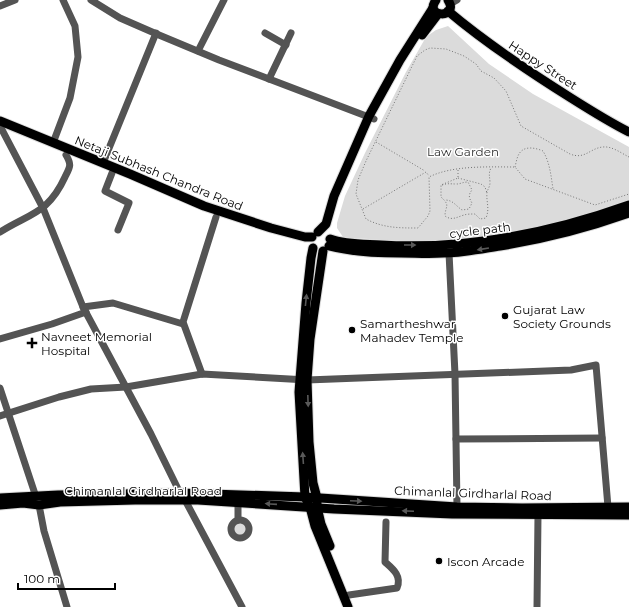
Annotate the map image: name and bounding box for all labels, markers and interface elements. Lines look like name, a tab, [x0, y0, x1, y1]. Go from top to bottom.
street label: Happy Street	[506, 37, 580, 93]
street label: Netaji Subhash Chandra Road	[73, 132, 245, 214]
park label: Law Garden	[427, 144, 499, 159]
street label: cycle path	[449, 219, 511, 241]
one-way arrow	[404, 242, 417, 248]
one-way arrow	[477, 246, 489, 252]
one-way arrow	[303, 294, 309, 306]
place label: Gujarat Law Society Grounds	[513, 302, 611, 331]
marker: Gujarat Law Society Grounds	[500, 311, 510, 321]
place label: Samartheshwar Mahadev Temple	[360, 316, 463, 345]
marker: Samartheshwar Mahadev Temple	[347, 325, 357, 335]
place label: Navneet Memorial Hospital	[41, 329, 152, 358]
marker: Navneet Memorial Hospital	[26, 337, 38, 349]
one-way arrow	[305, 395, 311, 408]
one-way arrow	[299, 452, 306, 464]
street label: Chimanlal Girdharlal Road	[64, 483, 222, 498]
street label: Chimanlal Girdharlal Road	[394, 483, 552, 503]
one-way arrow	[350, 498, 363, 504]
one-way arrow	[265, 501, 277, 508]
one-way arrow	[402, 508, 414, 515]
place label: Iscon Arcade	[447, 554, 524, 569]
marker: Iscon Arcade	[434, 556, 444, 566]
scale bar	[18, 565, 115, 591]
text: 100 m	[24, 571, 60, 586]

